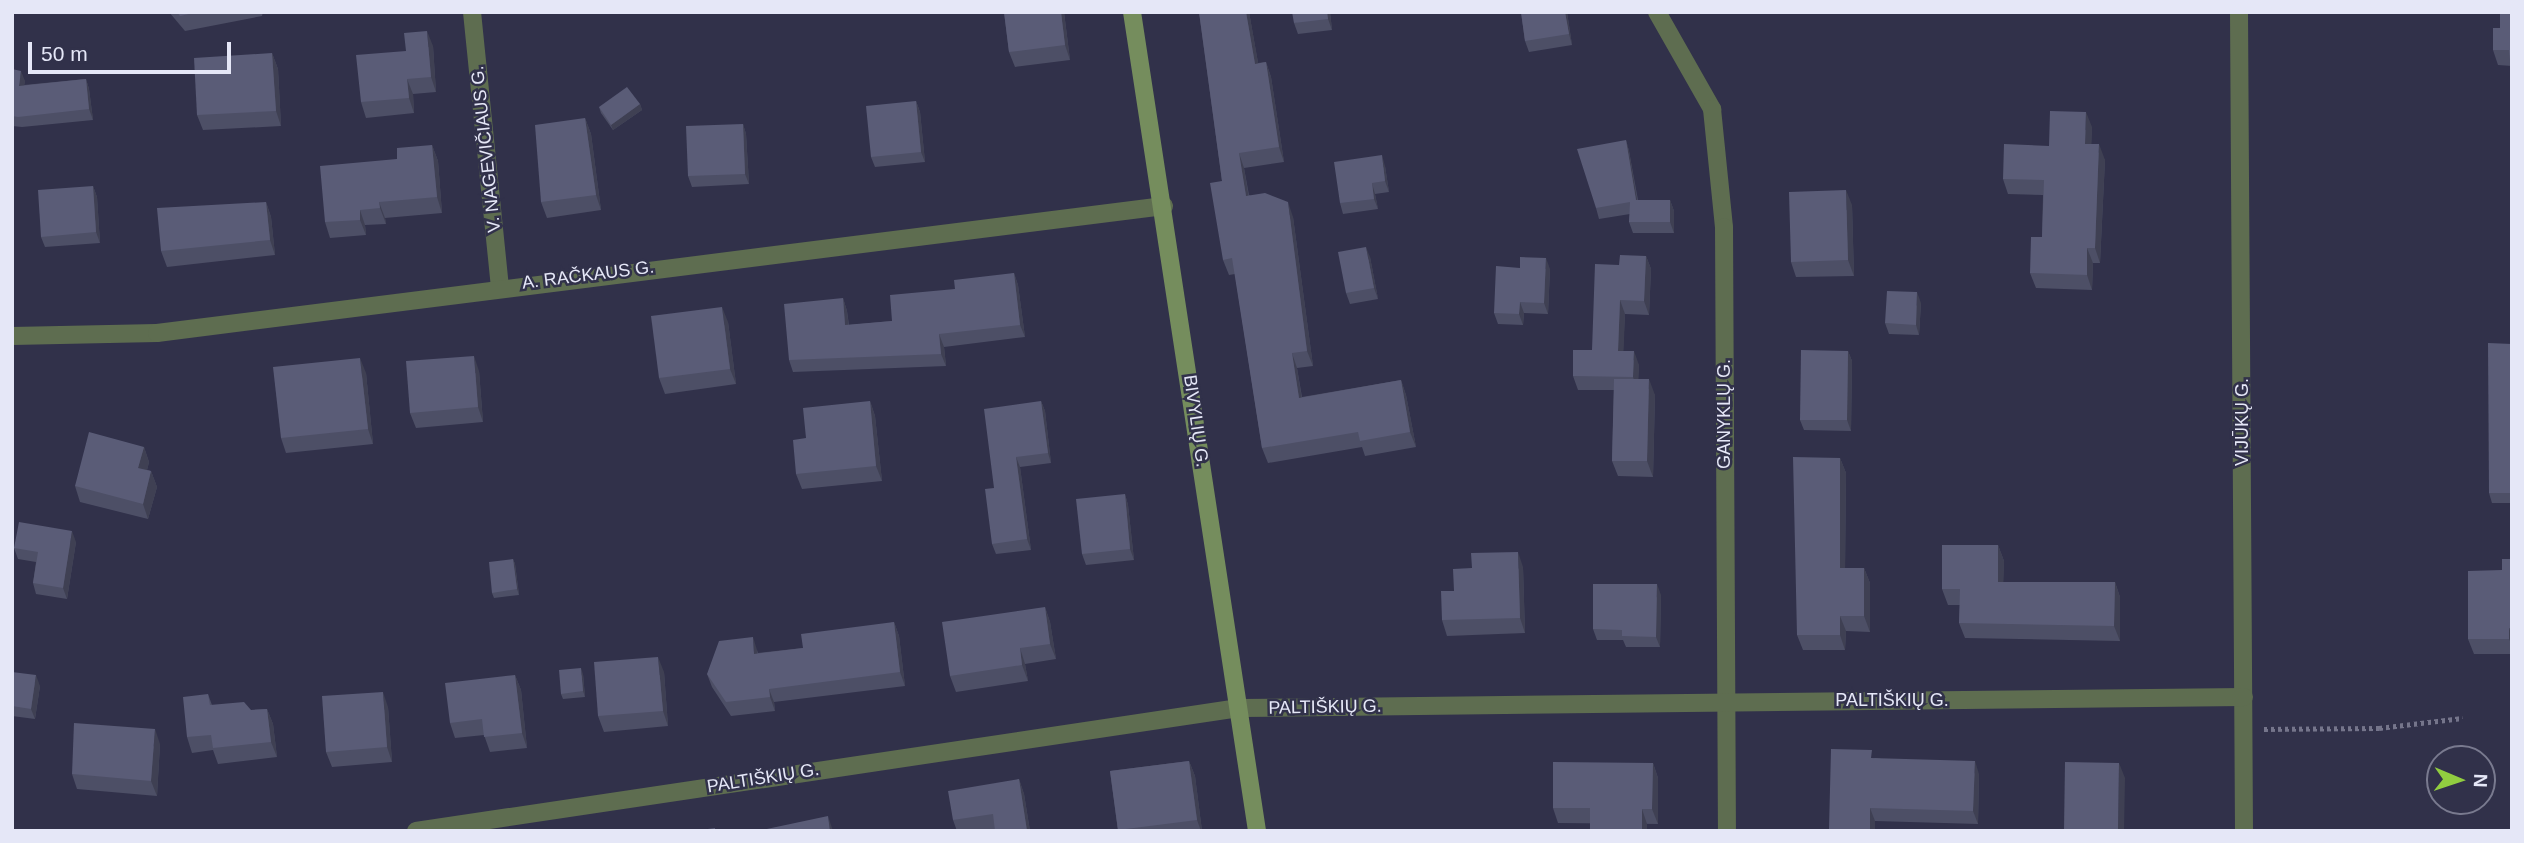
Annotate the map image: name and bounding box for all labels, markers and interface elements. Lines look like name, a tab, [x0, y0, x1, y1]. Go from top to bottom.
scale bar	[32, 28, 234, 72]
text: 50 m	[41, 42, 88, 65]
street label: V. NAGEVIČIAUS G.	[467, 65, 505, 233]
street label: A. RAČKAUS G.	[521, 256, 655, 294]
street label: GANYKLŲ G.	[1713, 359, 1735, 469]
street label: BIVYLIŲ G.	[1179, 373, 1213, 469]
street label: VIJŪKŲ G.	[2231, 378, 2253, 466]
street label: PALTIŠKIŲ G.	[1835, 689, 1949, 711]
street label: PALTIŠKIŲ G.	[1268, 695, 1382, 719]
north arrow	[2426, 745, 2496, 815]
street label: PALTIŠKIŲ G.	[705, 758, 821, 798]
text: N	[2470, 773, 2491, 788]

